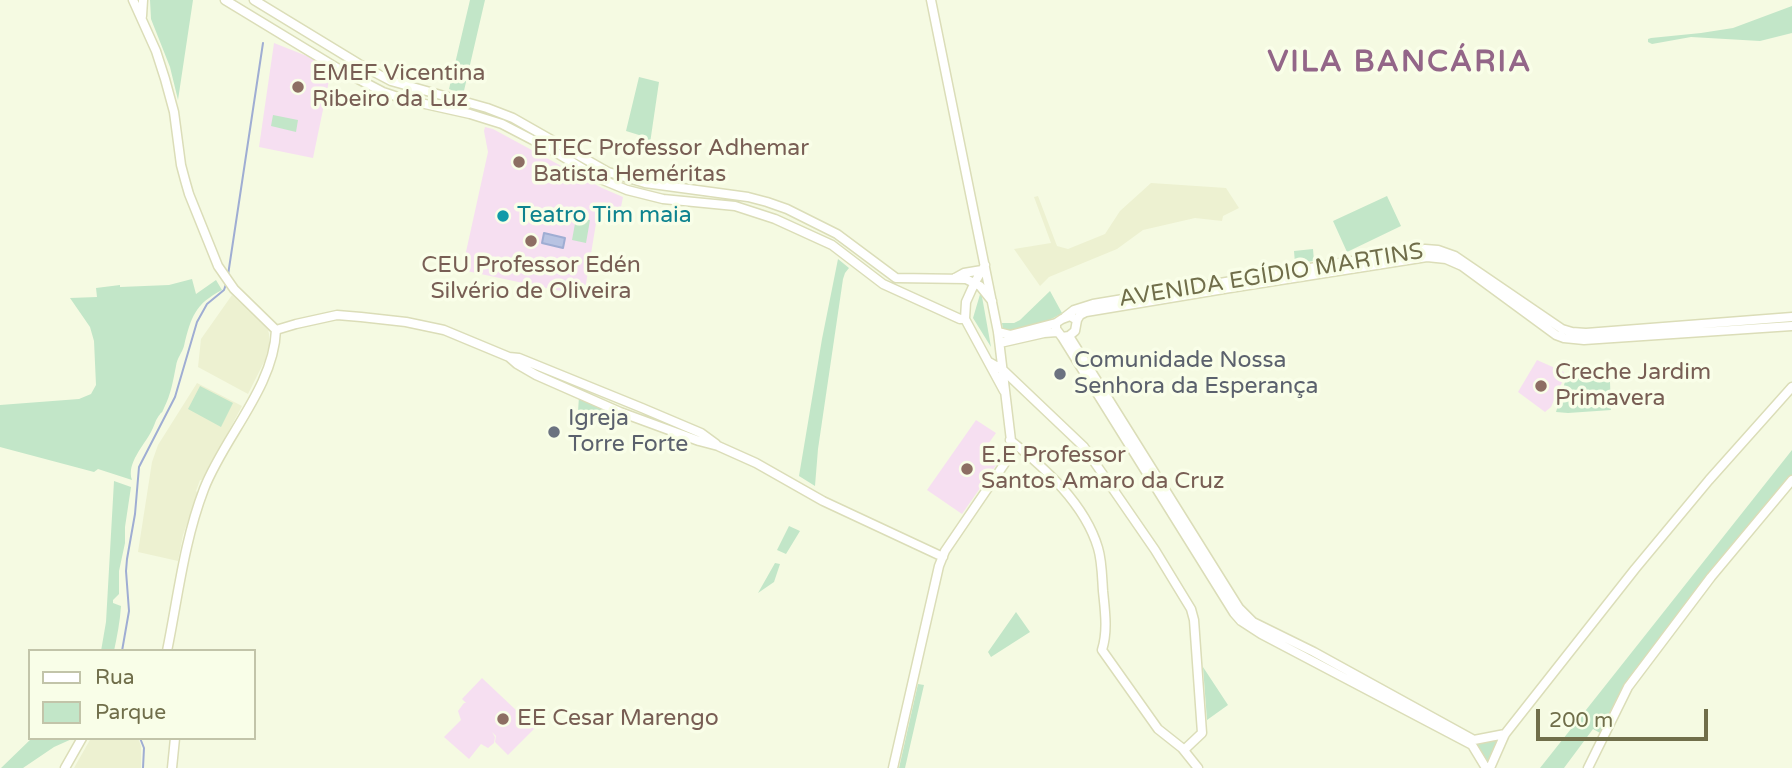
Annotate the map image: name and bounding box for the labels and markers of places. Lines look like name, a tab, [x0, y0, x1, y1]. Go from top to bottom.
place label: EMEF Vicentina Ribeiro da Luz	[312, 60, 485, 114]
marker: EMEF Vicentina Ribeiro da Luz	[290, 79, 306, 95]
place label: ETEC Professor Adhemar Batista Heméritas	[533, 135, 809, 189]
marker: ETEC Professor Adhemar Batista Heméritas	[511, 154, 527, 170]
place label: Teatro Tim maia	[517, 202, 692, 230]
marker: Teatro Tim maia	[495, 208, 511, 224]
marker: CEU Professor Edén Silvério de Oliveira	[523, 233, 539, 249]
place label: CEU Professor Edén Silvério de Oliveira	[421, 252, 641, 306]
place label: Comunidade Nossa Senhora da Esperança	[1074, 347, 1318, 401]
place label: Creche Jardim Primavera	[1555, 359, 1711, 413]
marker: Comunidade Nossa Senhora da Esperança	[1052, 366, 1068, 382]
marker: Creche Jardim Primavera	[1533, 378, 1549, 394]
place label: Igreja Torre Forte	[568, 405, 688, 459]
marker: Igreja Torre Forte	[546, 424, 562, 440]
place label: E.E Professor Santos Amaro da Cruz	[981, 442, 1224, 496]
marker: E.E Professor Santos Amaro da Cruz	[959, 461, 975, 477]
place label: EE Cesar Marengo	[517, 705, 719, 733]
marker: EE Cesar Marengo	[495, 711, 511, 727]

